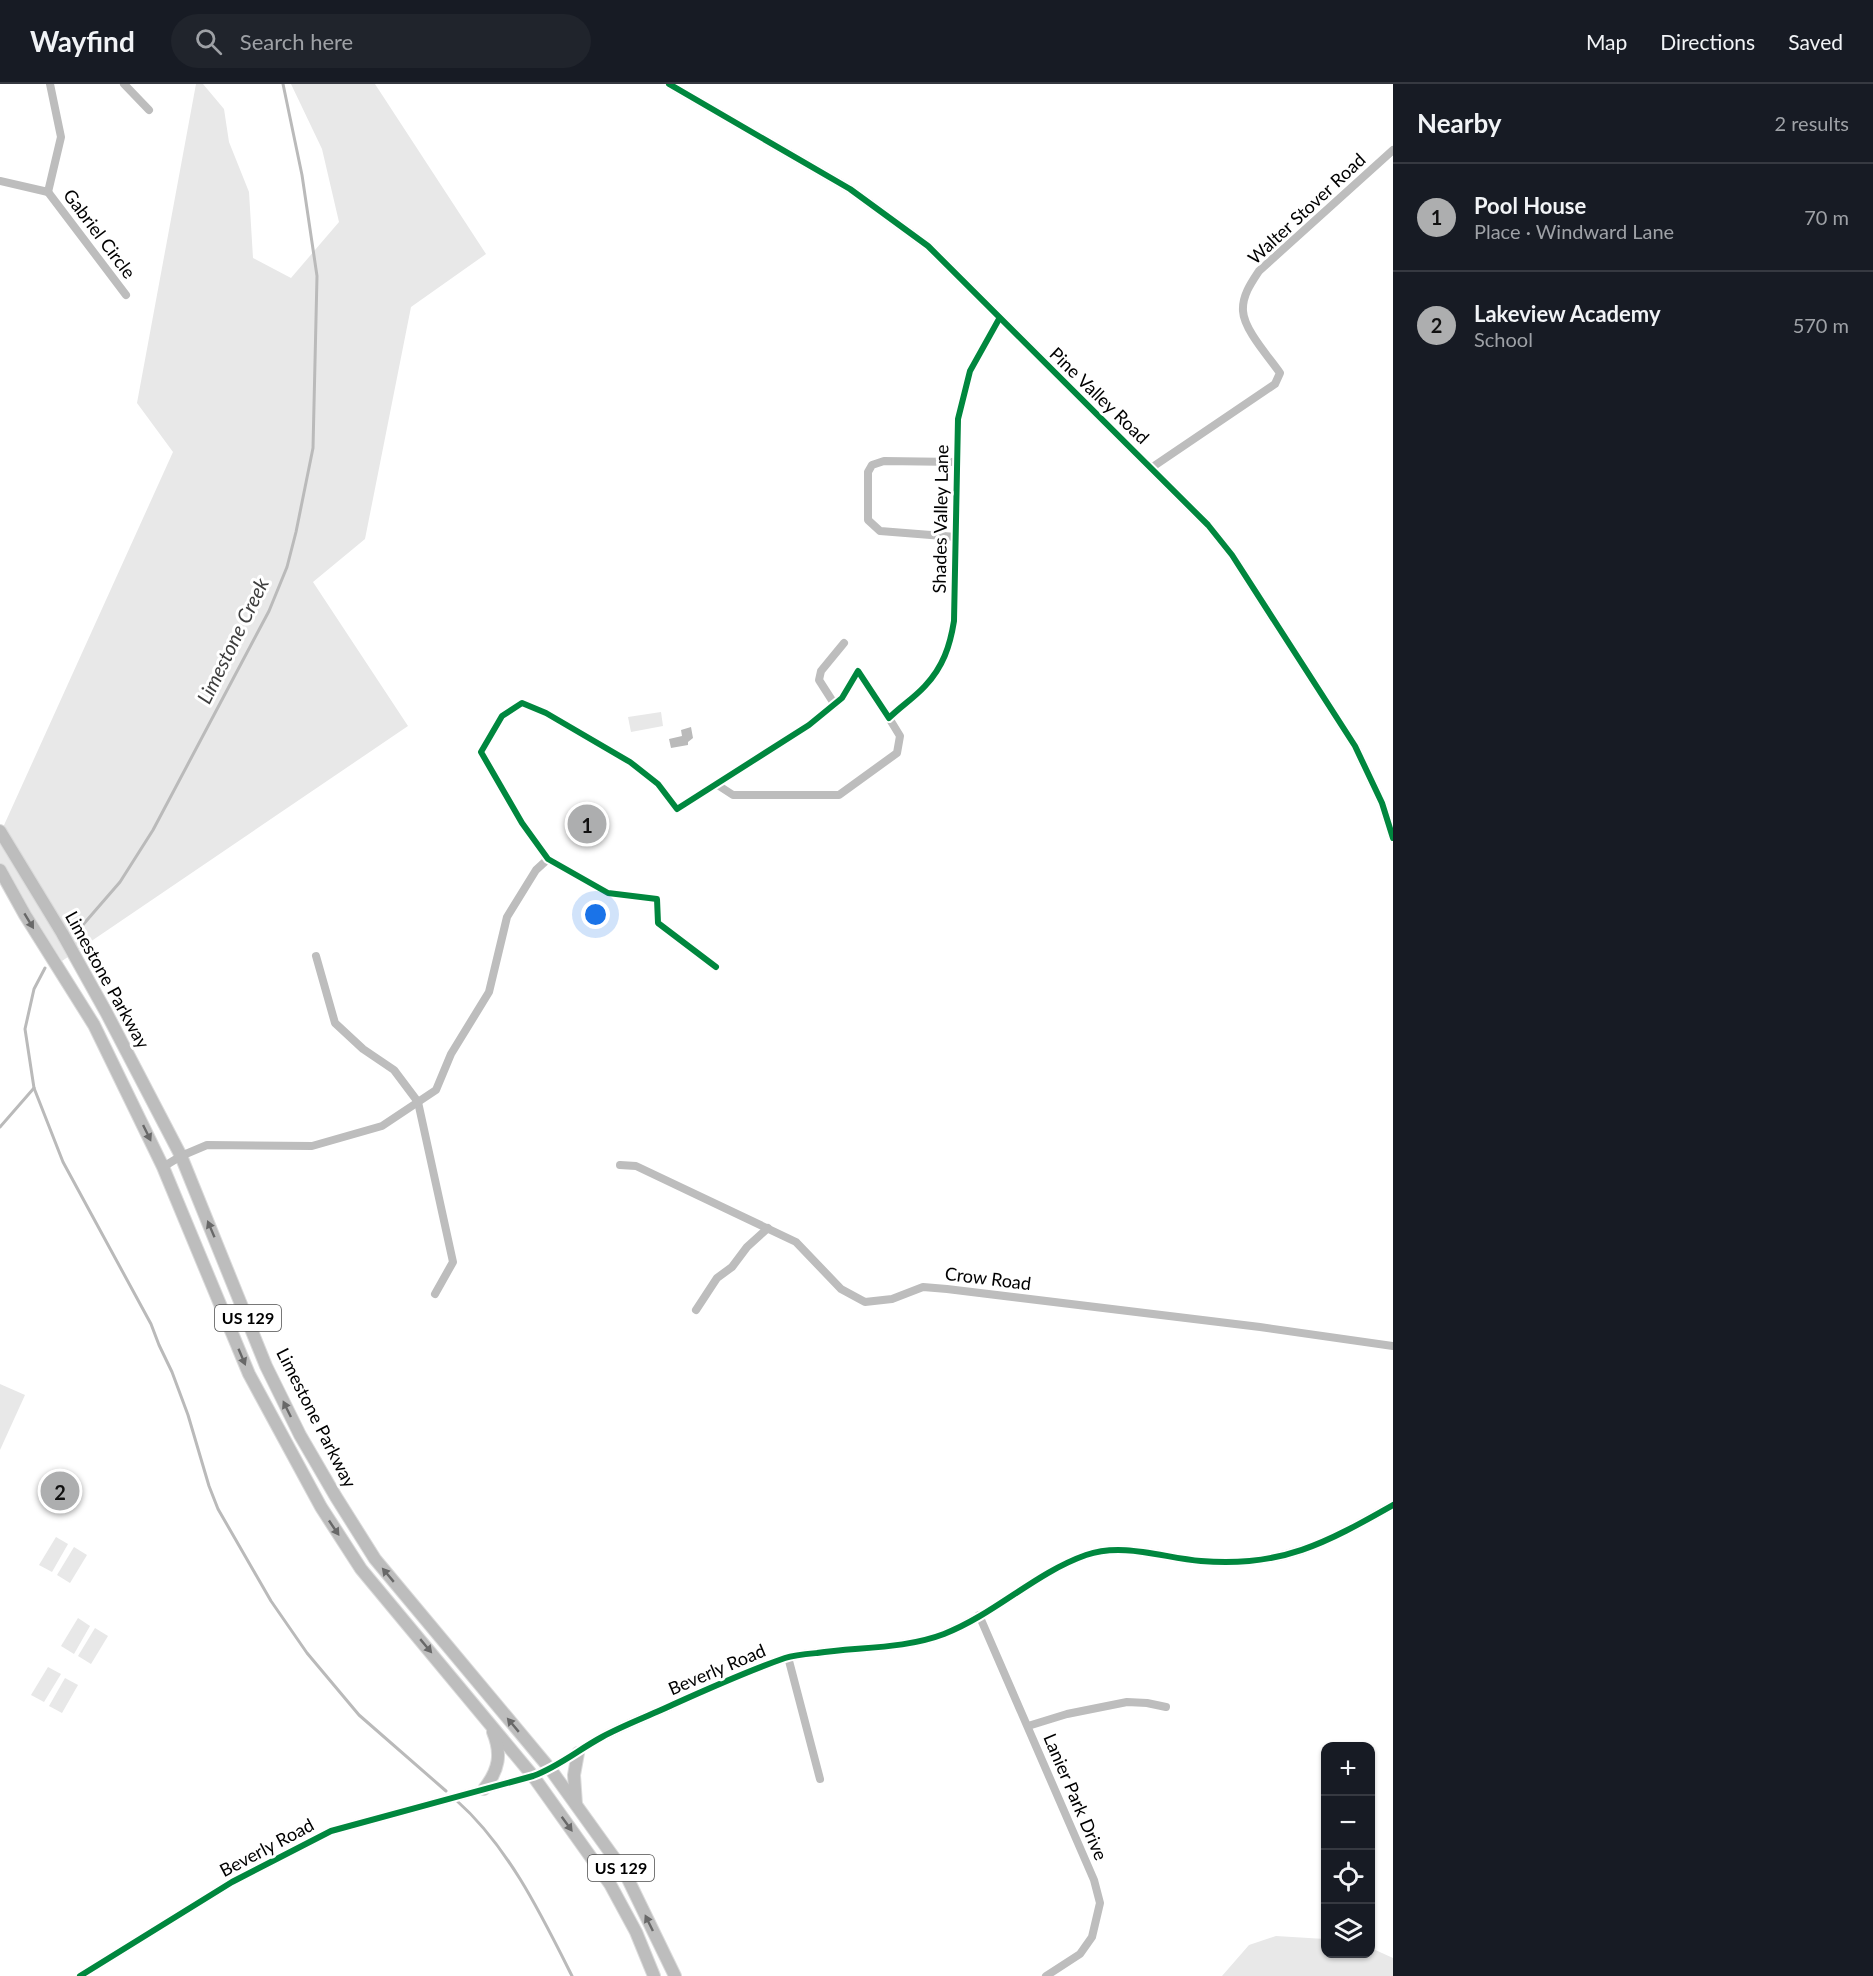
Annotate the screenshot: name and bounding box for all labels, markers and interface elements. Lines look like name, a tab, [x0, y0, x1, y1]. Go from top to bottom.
search box	[171, 14, 591, 68]
text: Wayfind	[30, 24, 135, 58]
icon: search	[192, 25, 225, 58]
text: Search here	[240, 28, 353, 55]
text: Map	[1586, 29, 1627, 54]
text: Directions	[1660, 29, 1755, 54]
text: Saved	[1788, 29, 1843, 54]
text: Nearby	[1417, 107, 1502, 139]
text: 2 results	[1774, 111, 1849, 135]
street label: Walter Stover Road	[1243, 148, 1370, 268]
street label: Gabriel Circle	[59, 184, 141, 282]
text: Pool House	[1474, 192, 1586, 219]
text: 1	[1431, 205, 1442, 229]
text: 70 m	[1804, 205, 1849, 229]
text: Place · Windward Lane	[1474, 219, 1674, 243]
text: Lakeview Academy	[1474, 300, 1661, 327]
text: 2	[1431, 313, 1442, 337]
text: 570 m	[1793, 313, 1849, 337]
text: School	[1474, 327, 1533, 351]
street label: Pine Valley Road	[1045, 342, 1154, 448]
street label: Shades Valley Lane	[928, 444, 952, 594]
water label: Limestone Creek	[191, 573, 273, 707]
pin: 1	[568, 802, 606, 846]
your location	[581, 900, 610, 929]
street label: Limestone Parkway	[61, 907, 155, 1053]
one-way arrow	[23, 913, 34, 929]
one-way arrow	[142, 1124, 151, 1141]
one-way arrow	[206, 1220, 216, 1238]
street label: Crow Road	[944, 1262, 1032, 1294]
road number: US 129	[215, 1305, 281, 1331]
street label: Limestone Parkway	[272, 1344, 362, 1492]
one-way arrow	[237, 1348, 247, 1366]
one-way arrow	[283, 1400, 292, 1417]
pin: 2	[40, 1468, 80, 1514]
one-way arrow	[329, 1520, 340, 1536]
one-way arrow	[382, 1568, 395, 1583]
one-way arrow	[419, 1638, 432, 1654]
street label: Beverly Road	[665, 1639, 769, 1699]
one-way arrow	[507, 1718, 520, 1733]
street label: Lanier Park Drive	[1039, 1730, 1113, 1863]
map controls	[1321, 1742, 1375, 1958]
button: +	[1321, 1742, 1375, 1796]
button: −	[1321, 1796, 1375, 1850]
street label: Beverly Road	[216, 1813, 317, 1881]
one-way arrow	[561, 1817, 573, 1832]
button: locate	[1321, 1850, 1375, 1904]
road number: US 129	[588, 1855, 654, 1881]
button: layers	[1321, 1904, 1375, 1958]
one-way arrow	[645, 1915, 654, 1932]

